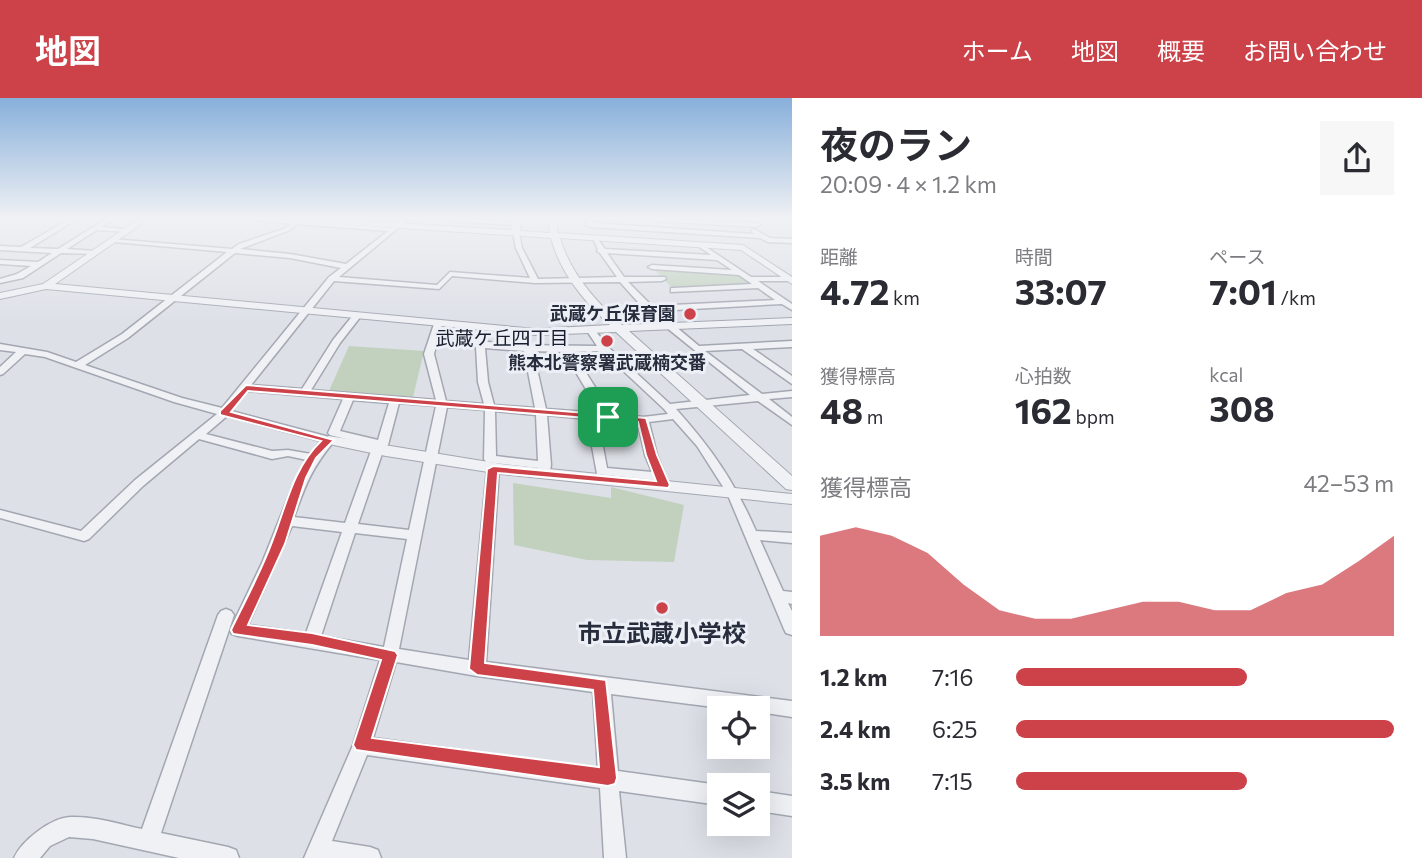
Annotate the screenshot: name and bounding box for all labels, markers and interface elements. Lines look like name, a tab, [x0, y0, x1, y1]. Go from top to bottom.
text: 地図	[35, 29, 101, 70]
text: ホーム	[962, 36, 1033, 65]
text: 地図	[1071, 36, 1119, 65]
text: 概要	[1157, 36, 1205, 65]
text: お問い合わせ	[1243, 36, 1387, 65]
text: 夜のラン	[820, 120, 972, 167]
button: share	[1320, 121, 1394, 195]
text: 20:09 · 4 × 1.2 km	[820, 170, 997, 198]
text: 距離	[820, 245, 858, 268]
text: 時間	[1015, 245, 1053, 268]
text: ペース	[1209, 245, 1265, 268]
text: 4.72	[820, 269, 889, 312]
text: 33:07	[1015, 269, 1107, 312]
text: 7:01	[1209, 269, 1277, 312]
text: km	[889, 286, 920, 309]
text: /km	[1277, 286, 1316, 309]
place label: 武蔵ケ丘保育園	[550, 302, 676, 324]
marker: 武蔵ケ丘保育園	[682, 306, 698, 322]
district label: 武蔵ケ丘四丁目	[435, 326, 569, 349]
marker: 熊本北警察署武蔵楠交番	[599, 333, 615, 349]
place label: 熊本北警察署武蔵楠交番	[508, 351, 706, 373]
text: kcal	[1209, 363, 1243, 386]
text: 獲得標高	[820, 364, 896, 387]
text: 心拍数	[1015, 364, 1072, 387]
text: 308	[1209, 386, 1275, 429]
pin	[578, 387, 638, 447]
text: 48	[820, 388, 863, 431]
text: 162	[1015, 388, 1072, 431]
icon: arrive	[589, 398, 627, 436]
text: m	[863, 405, 883, 428]
text: bpm	[1072, 405, 1115, 428]
text: 42–53 m	[1303, 469, 1394, 497]
text: 獲得標高	[820, 473, 912, 501]
marker: 市立武蔵小学校	[654, 600, 670, 616]
place label: 市立武蔵小学校	[578, 618, 746, 647]
text: 1.2 km	[820, 663, 887, 691]
text: 7:16	[932, 663, 973, 691]
map controls	[707, 696, 770, 836]
button: locate	[707, 696, 770, 759]
text: 2.4 km	[820, 715, 891, 743]
text: 6:25	[932, 715, 977, 743]
text: 3.5 km	[820, 767, 890, 795]
text: 7:15	[932, 767, 973, 795]
button: layers	[707, 773, 770, 836]

